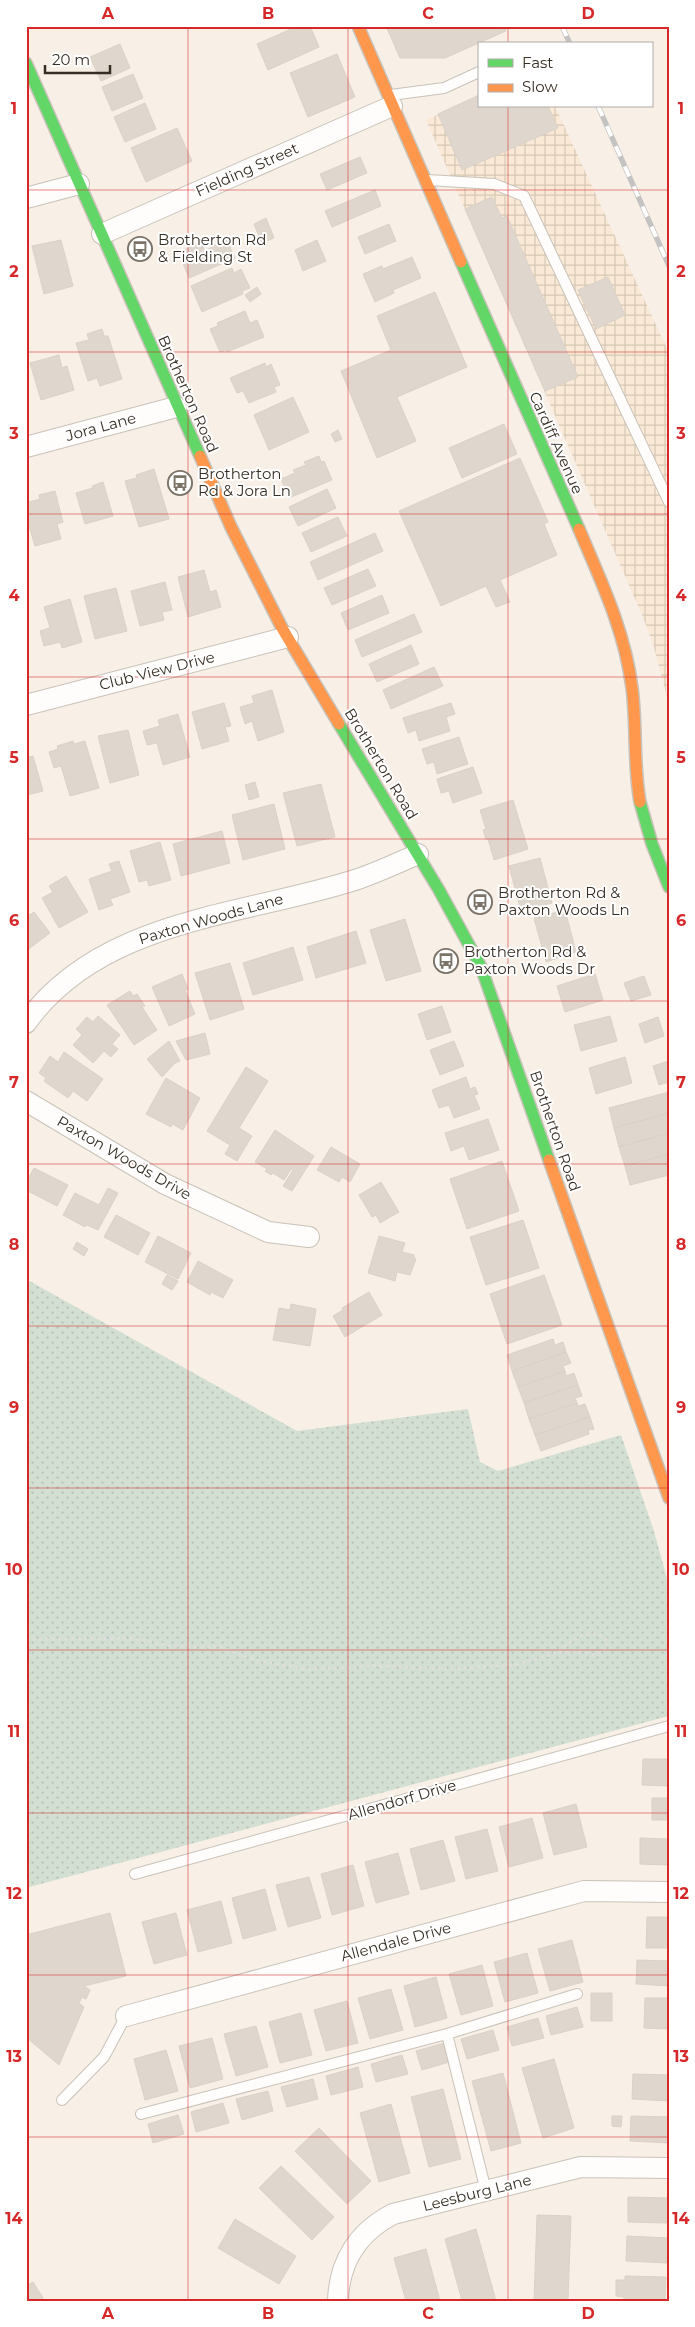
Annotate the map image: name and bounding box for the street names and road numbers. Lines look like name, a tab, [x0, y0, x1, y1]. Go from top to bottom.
street label: Fielding Street	[192, 138, 301, 201]
street label: Brotherton Road	[154, 332, 223, 455]
street label: Cardiff Avenue	[525, 389, 588, 497]
street label: Jora Lane	[63, 408, 138, 445]
street label: Club View Drive	[97, 647, 217, 694]
street label: Brotherton Road	[341, 705, 422, 823]
street label: Paxton Woods Lane	[136, 889, 285, 948]
street label: Brotherton Road	[526, 1068, 585, 1194]
street label: Paxton Woods Drive	[54, 1111, 195, 1204]
street label: Allendorf Drive	[345, 1775, 458, 1824]
street label: Allendale Drive	[339, 1918, 453, 1965]
street label: Leesburg Lane	[421, 2170, 533, 2215]

